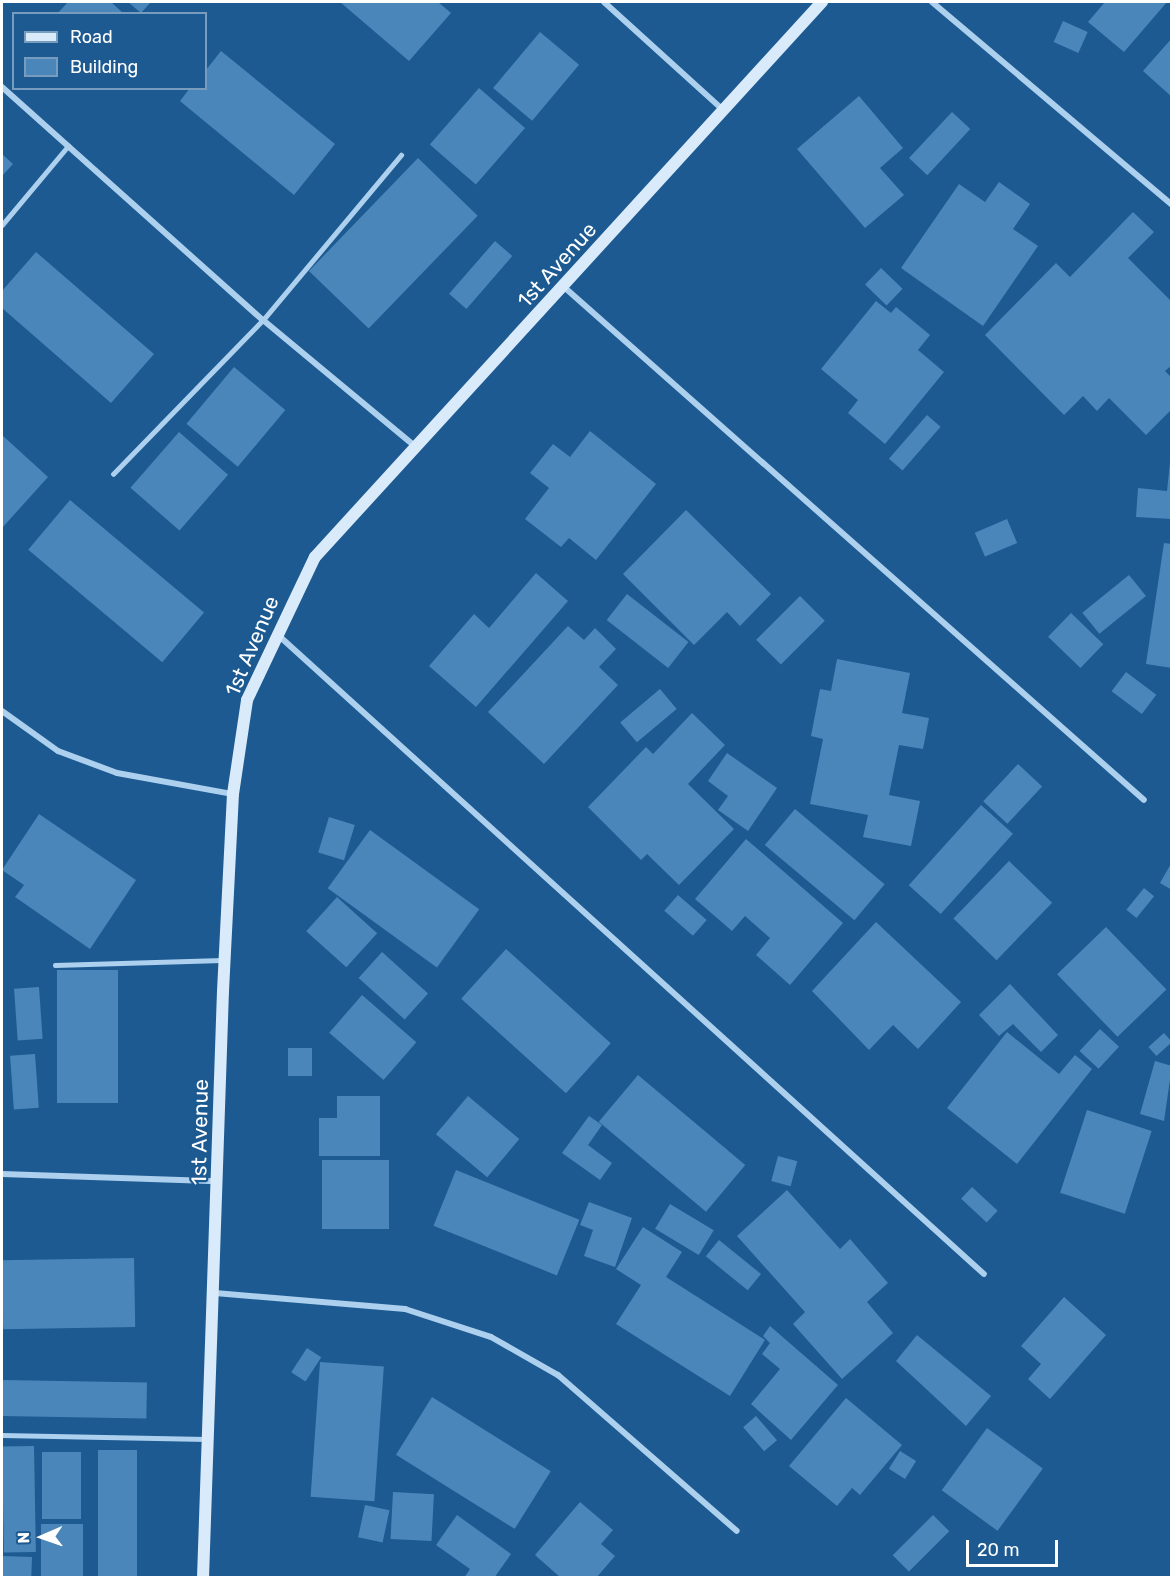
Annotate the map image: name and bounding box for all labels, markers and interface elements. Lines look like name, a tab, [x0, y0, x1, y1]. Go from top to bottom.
legend	[12, 12, 207, 90]
text: Road	[70, 26, 113, 48]
text: Building	[70, 56, 138, 78]
street label: 1st Avenue	[512, 217, 602, 313]
street label: 1st Avenue	[220, 592, 284, 700]
street label: 1st Avenue	[186, 1078, 214, 1186]
north arrow	[12, 1507, 72, 1567]
scale bar	[969, 1528, 1060, 1566]
text: N	[14, 1532, 33, 1544]
text: 20 m	[977, 1539, 1019, 1561]

